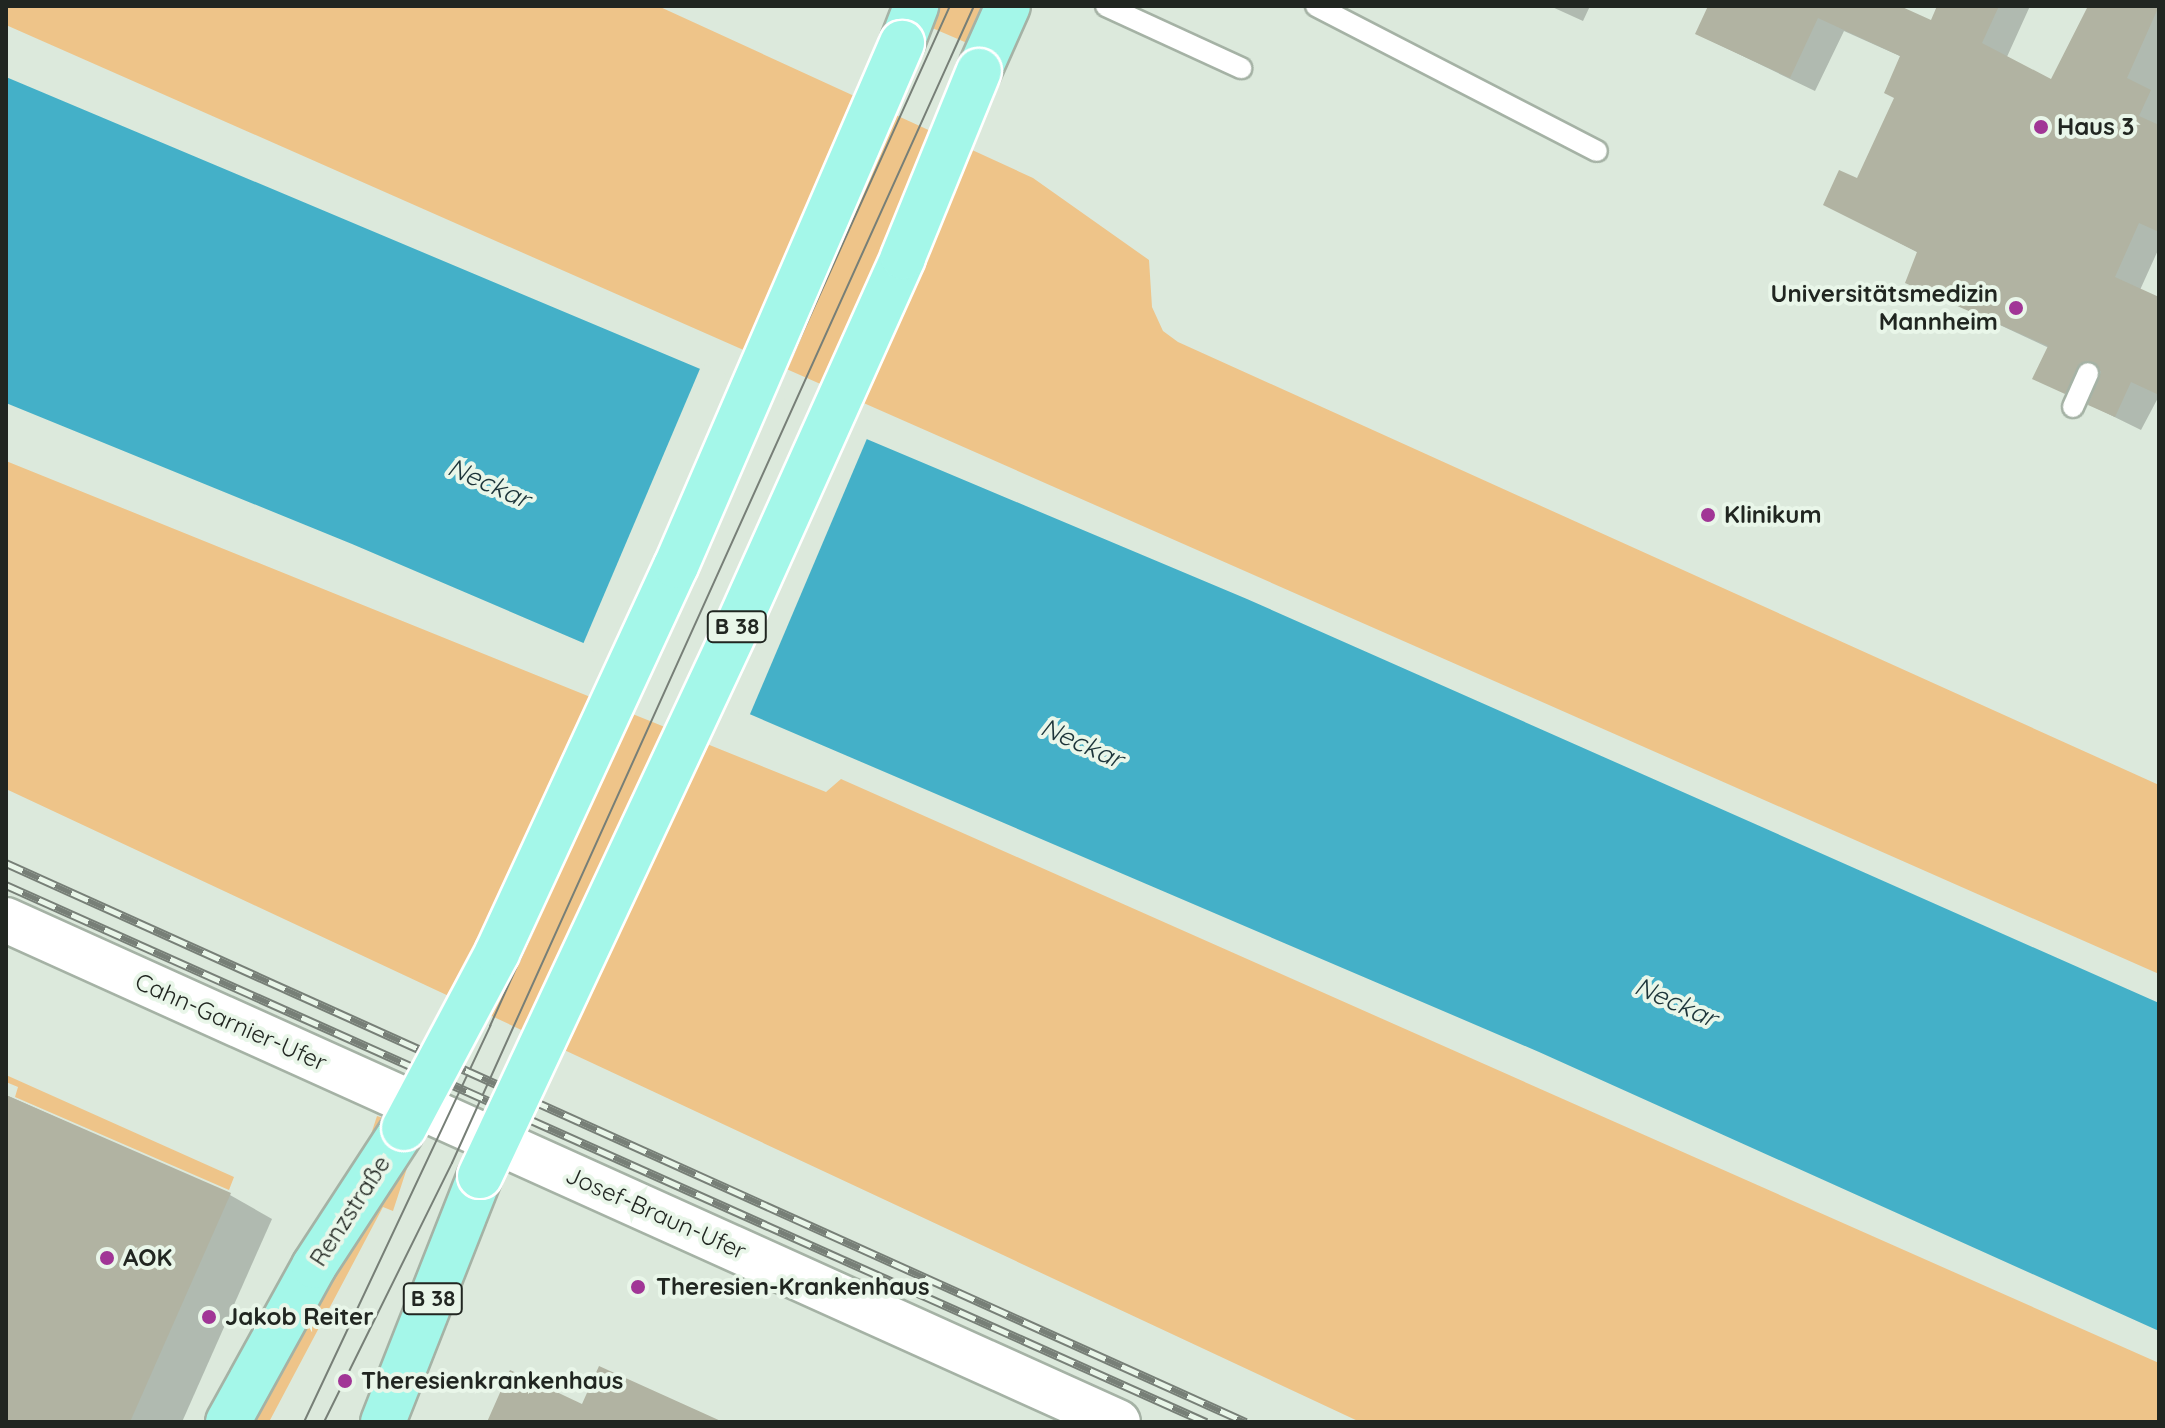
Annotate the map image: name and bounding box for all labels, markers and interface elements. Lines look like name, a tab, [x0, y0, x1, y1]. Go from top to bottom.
place label: Haus 3	[2057, 113, 2134, 141]
marker: Haus 3	[2032, 118, 2050, 136]
place label: Universitätsmedizin Mannheim	[1771, 280, 1998, 336]
marker: Universitätsmedizin Mannheim	[2005, 297, 2027, 319]
water label: Neckar	[443, 451, 535, 515]
place label: Klinikum	[1724, 501, 1822, 529]
marker: Klinikum	[1699, 506, 1717, 524]
road number: B 38	[705, 609, 769, 645]
water label: Neckar	[1036, 711, 1128, 775]
street label: Cahn-Garnier-Ufer	[131, 967, 331, 1077]
water label: Neckar	[1630, 970, 1722, 1034]
street label: Renzstraße	[304, 1150, 396, 1272]
street label: Josef-Braun-Ufer	[561, 1160, 751, 1266]
place label: AOK	[123, 1244, 172, 1272]
marker: AOK	[98, 1249, 116, 1267]
place label: Theresien-Krankenhaus	[656, 1273, 930, 1301]
marker: Theresien-Krankenhaus	[627, 1276, 649, 1298]
road number: B 38	[401, 1281, 465, 1317]
place label: Jakob Reiter	[225, 1303, 374, 1331]
marker: Jakob Reiter	[200, 1308, 218, 1326]
place label: Theresienkrankenhaus	[361, 1367, 623, 1395]
marker: Theresienkrankenhaus	[336, 1372, 354, 1390]

